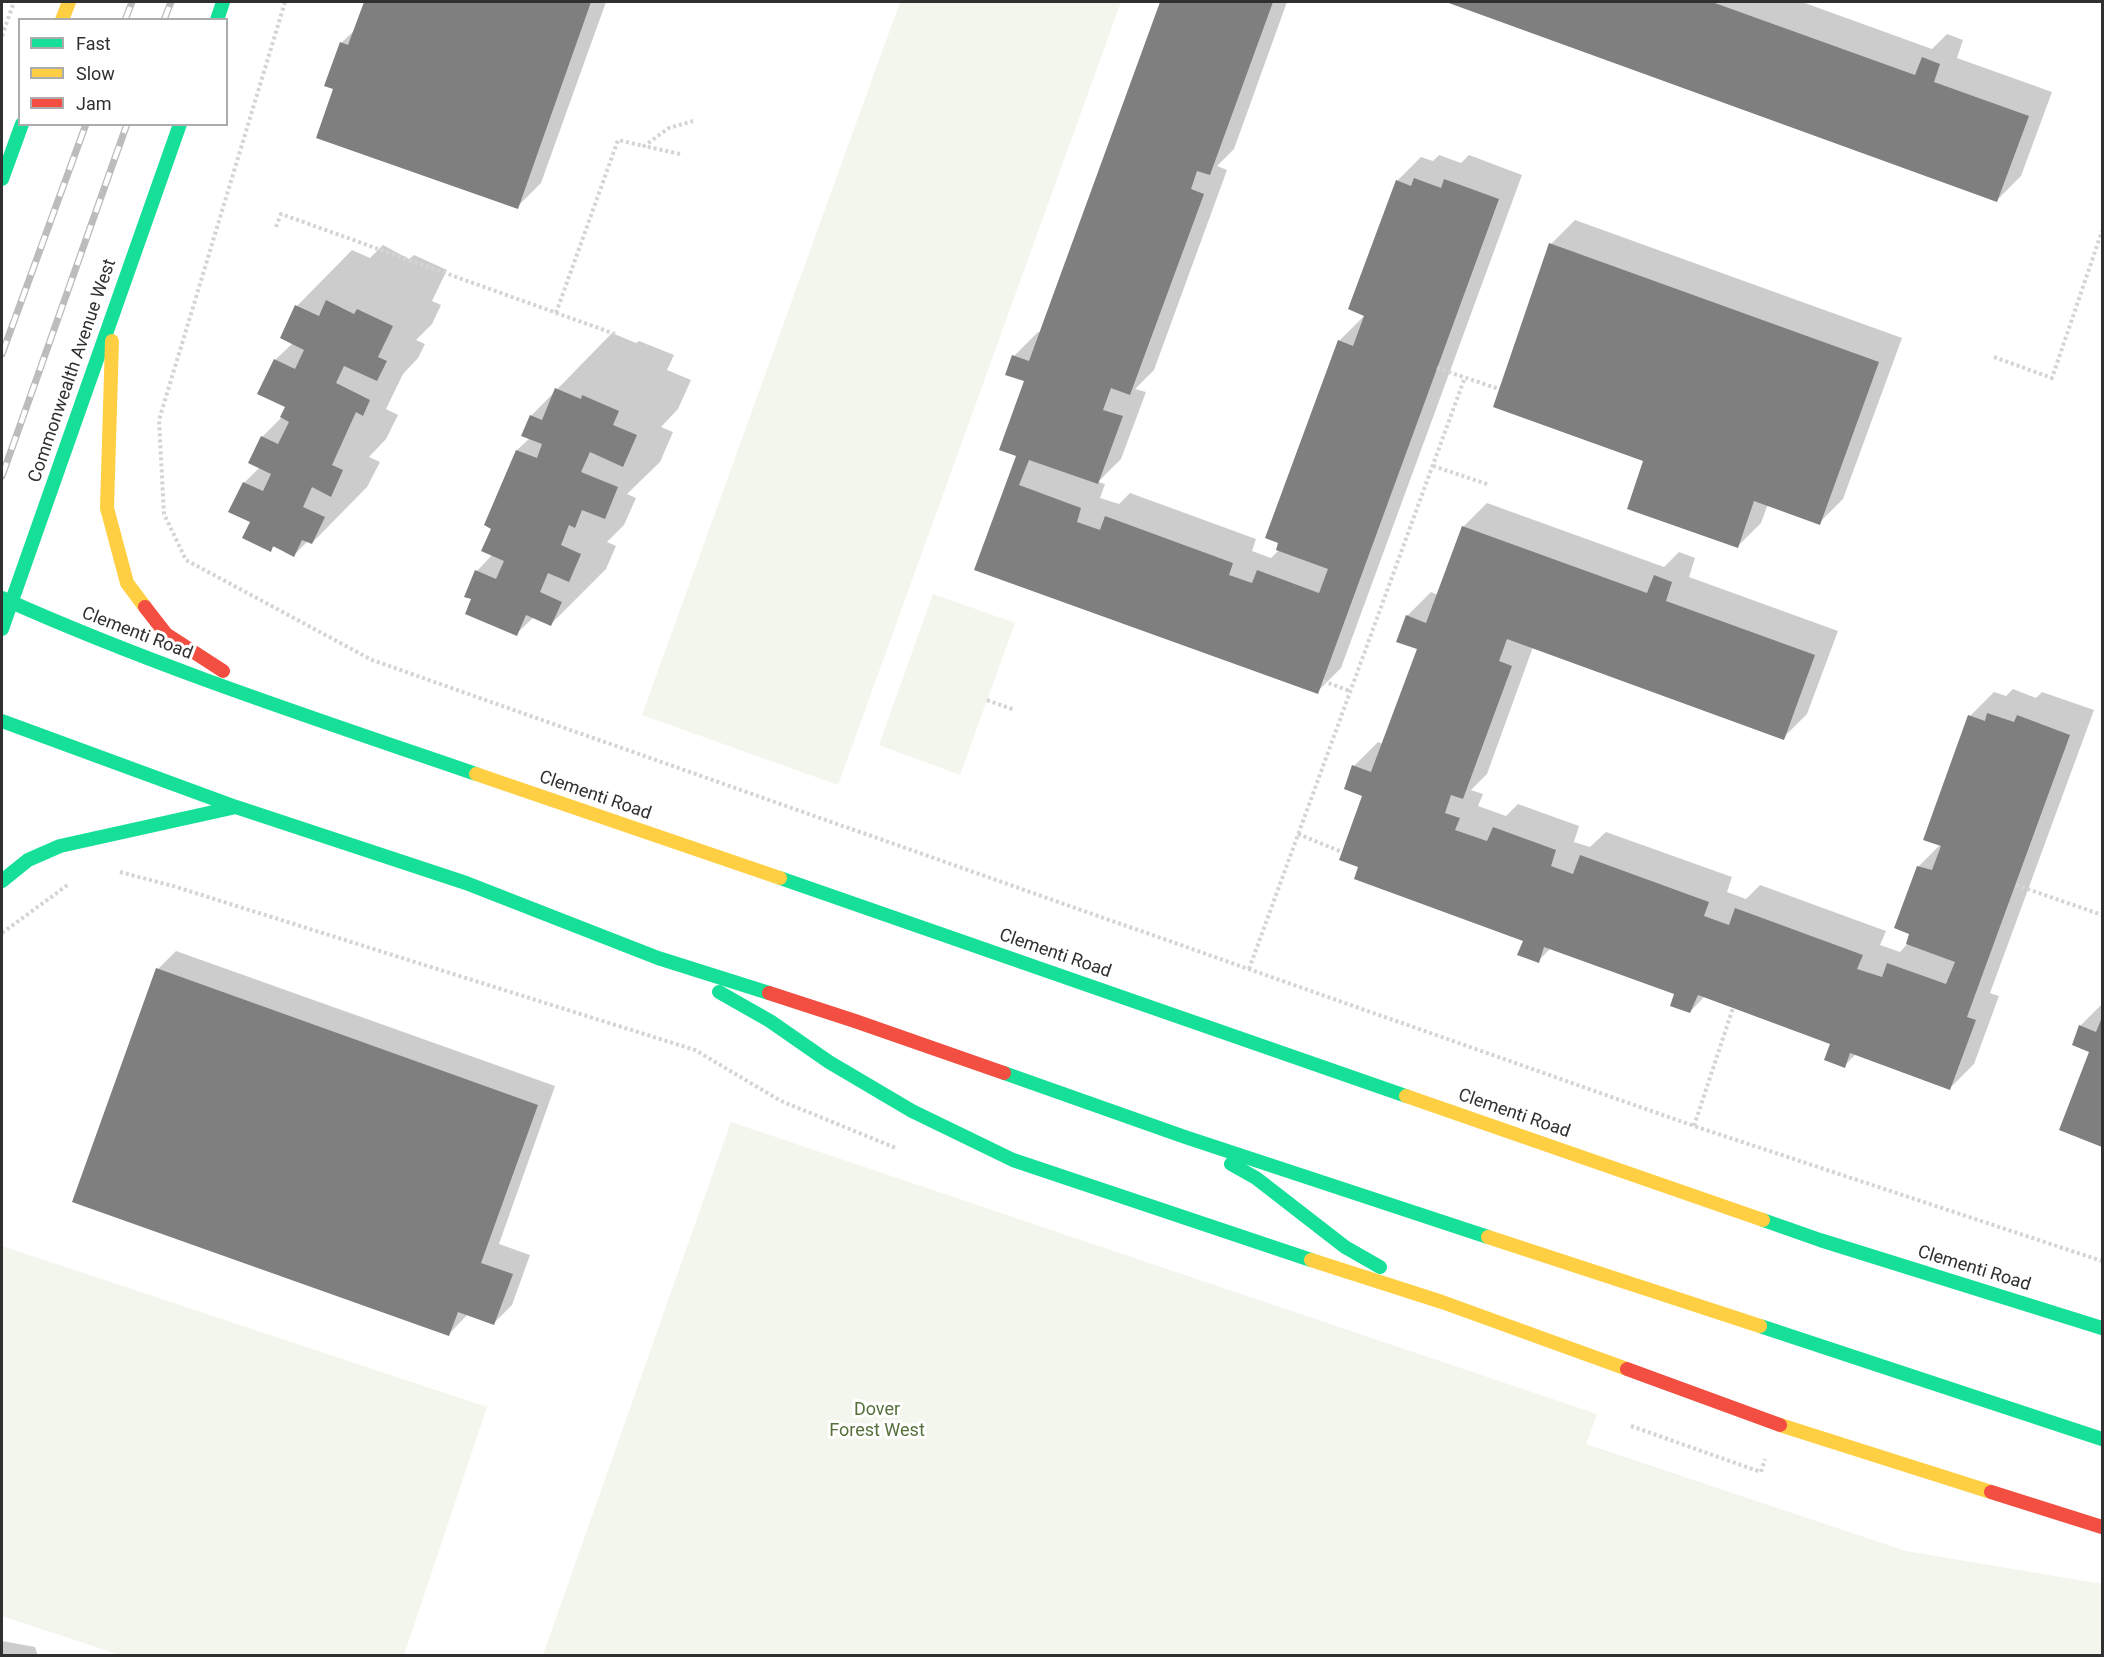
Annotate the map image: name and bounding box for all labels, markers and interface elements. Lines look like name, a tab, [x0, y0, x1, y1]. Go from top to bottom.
legend	[18, 18, 228, 126]
text: Fast	[76, 33, 111, 54]
text: Slow	[76, 63, 115, 84]
text: Jam	[76, 93, 112, 114]
street label: Commonwealth Avenue West	[25, 256, 121, 486]
street label: Clementi Road	[79, 603, 195, 665]
street label: Clementi Road	[536, 767, 654, 825]
street label: Clementi Road	[996, 925, 1114, 983]
street label: Clementi Road	[1455, 1085, 1573, 1143]
street label: Clementi Road	[1915, 1242, 2033, 1296]
park label: Dover Forest West	[829, 1399, 925, 1442]

